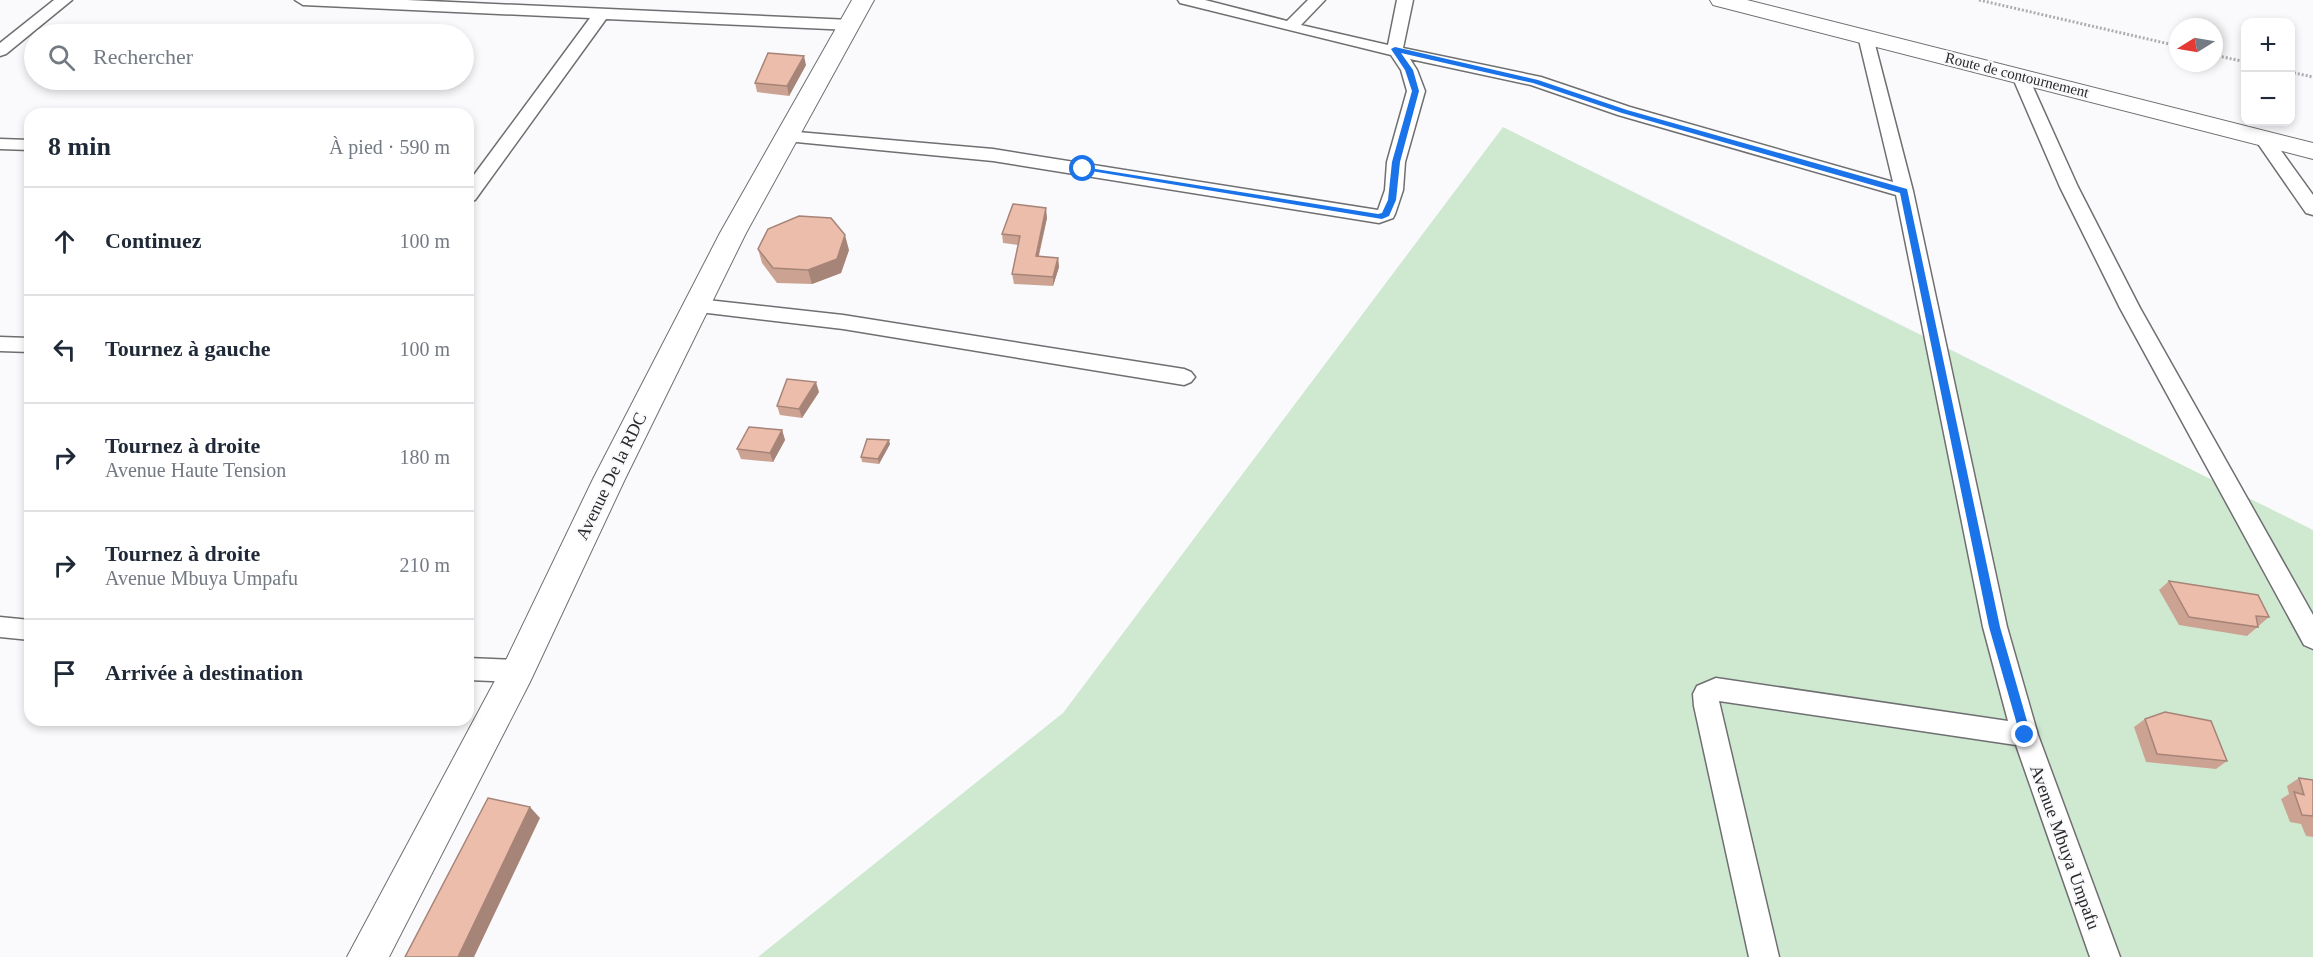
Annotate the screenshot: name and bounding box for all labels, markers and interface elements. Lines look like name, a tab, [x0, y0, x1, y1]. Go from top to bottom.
north arrow	[2169, 18, 2223, 72]
map controls	[2241, 18, 2295, 126]
button: +	[2241, 18, 2295, 72]
search box	[24, 24, 474, 90]
icon: search	[45, 41, 78, 74]
text: Rechercher	[93, 44, 193, 69]
street label: Route de contournement	[1944, 49, 2091, 101]
button: −	[2241, 72, 2295, 126]
text: 8 min	[48, 132, 111, 161]
text: À pied · 590 m	[329, 136, 450, 158]
route start	[1069, 155, 1095, 181]
icon: ahead	[48, 225, 81, 258]
text: Continuez	[105, 228, 202, 253]
text: 100 m	[399, 230, 450, 252]
icon: left	[48, 333, 81, 366]
text: Tournez à gauche	[105, 336, 270, 361]
text: 100 m	[399, 338, 450, 360]
street label: Avenue De la RDC	[572, 409, 650, 543]
text: Tournez à droite	[105, 433, 260, 458]
icon: right	[48, 441, 81, 474]
text: 180 m	[399, 446, 450, 468]
text: Avenue Haute Tension	[105, 459, 286, 481]
text: Tournez à droite	[105, 541, 260, 566]
icon: right	[48, 549, 81, 582]
text: 210 m	[399, 554, 450, 576]
text: Avenue Mbuya Umpafu	[105, 567, 298, 589]
icon: arrive	[48, 657, 81, 690]
text: Arrivée à destination	[105, 660, 303, 685]
route end	[2011, 721, 2037, 747]
street label: Avenue Mbuya Umpafu	[2026, 762, 2104, 932]

